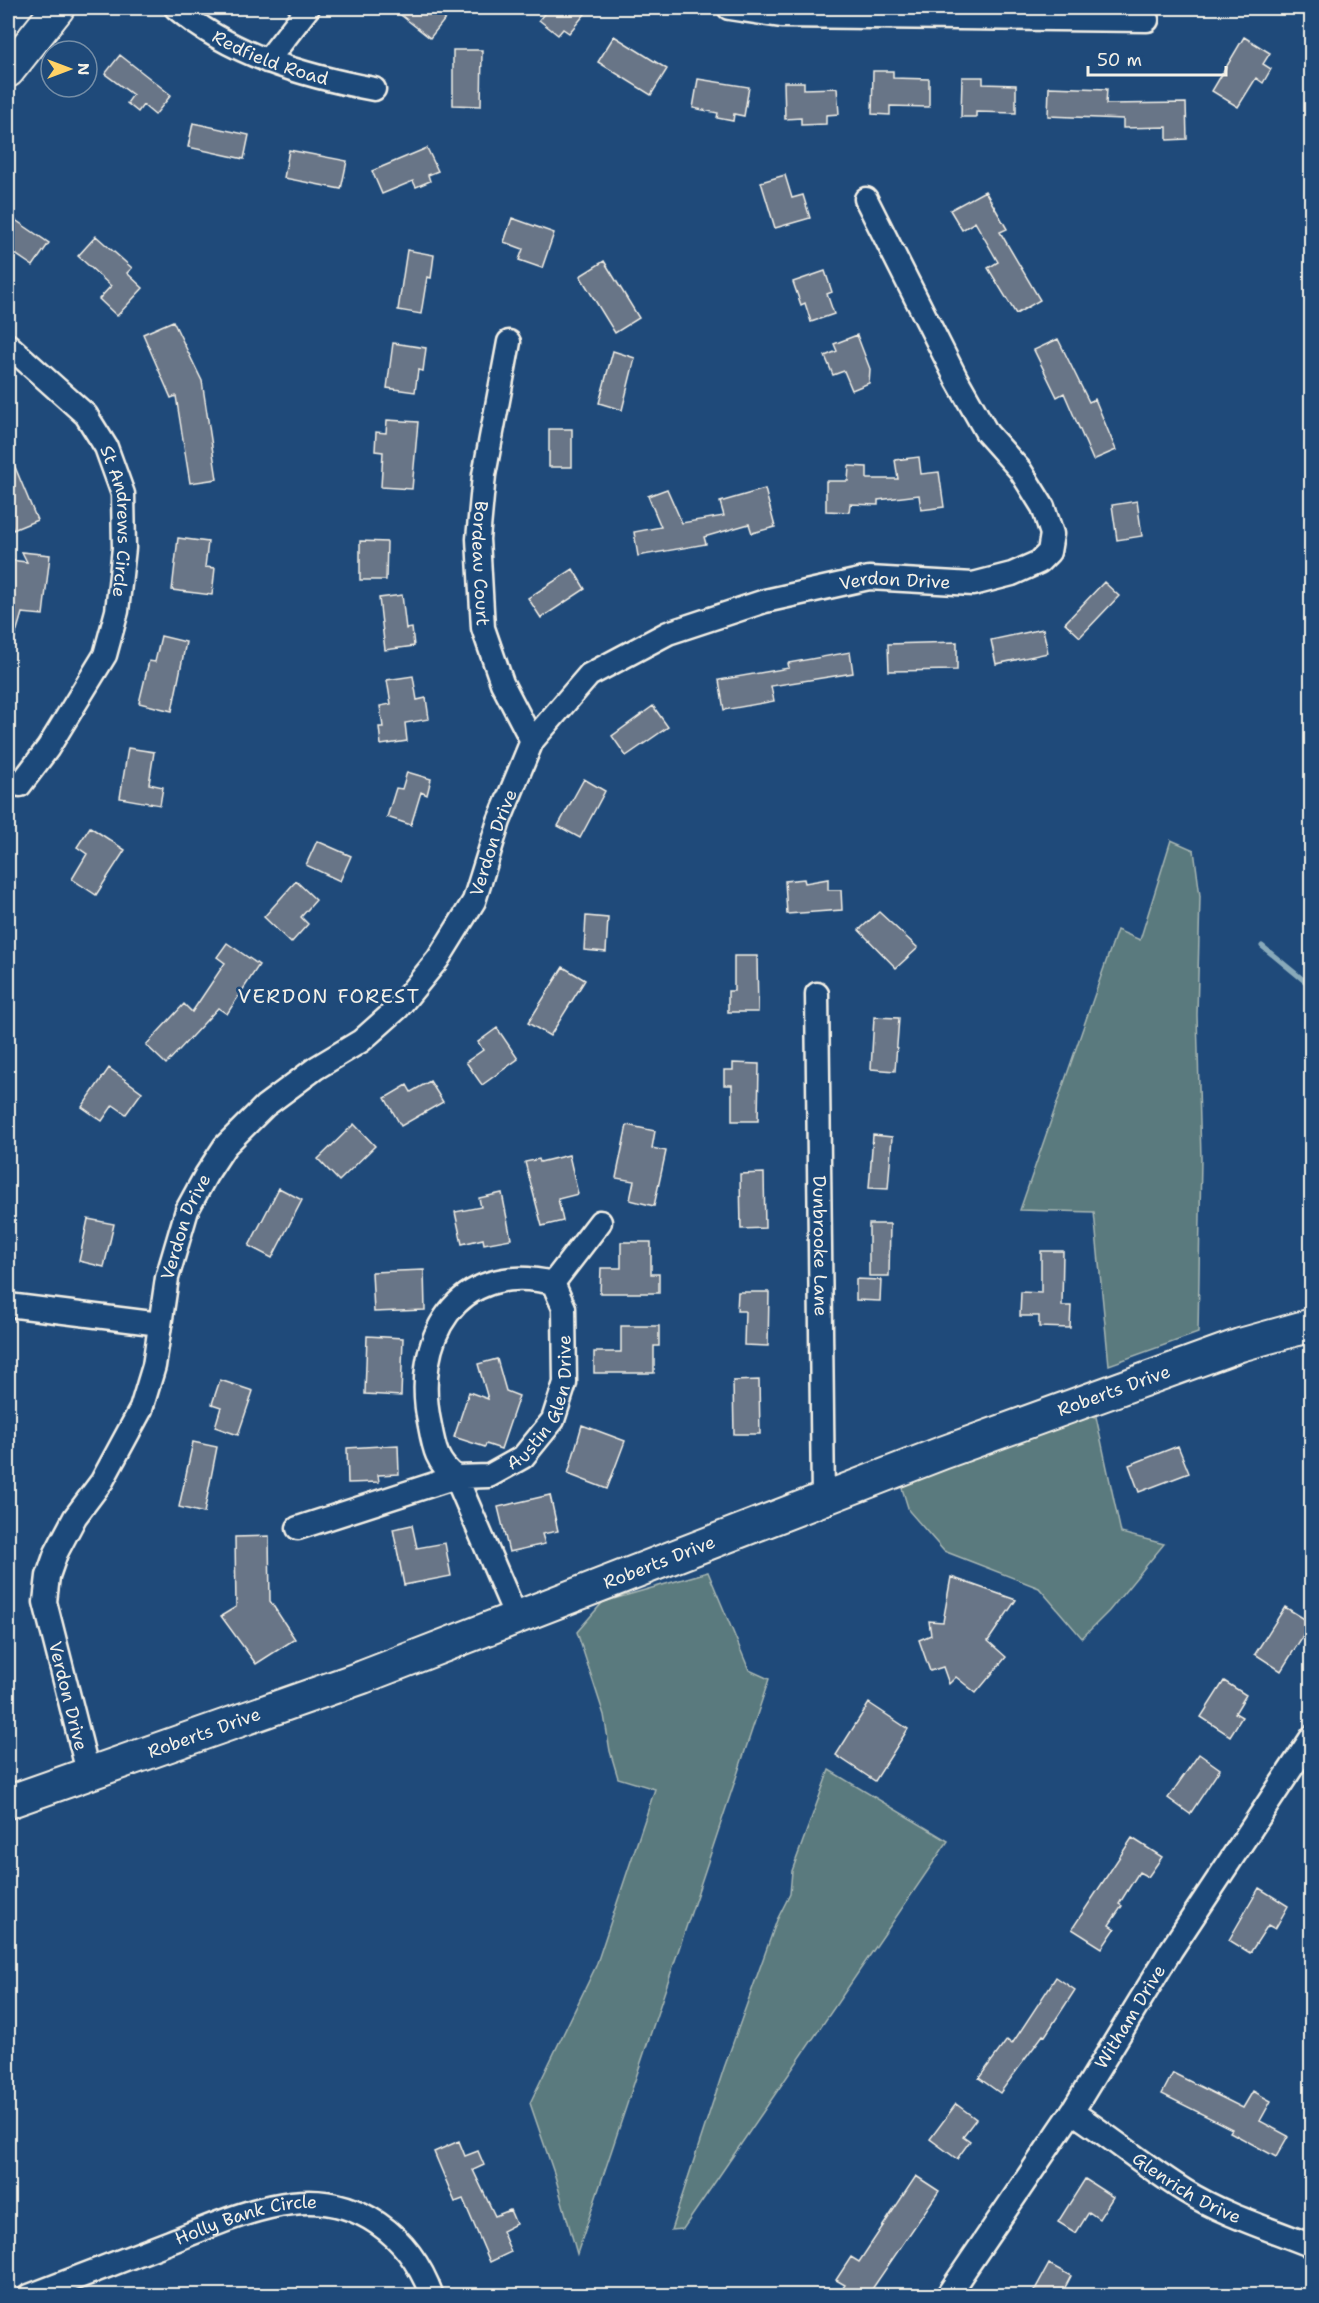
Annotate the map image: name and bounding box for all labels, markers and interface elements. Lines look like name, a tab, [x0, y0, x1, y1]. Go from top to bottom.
street label: Redfield Road	[208, 25, 331, 91]
north arrow	[39, 39, 99, 99]
scale bar	[1088, 39, 1226, 77]
text: 50 m	[1097, 48, 1142, 72]
text: N	[73, 63, 94, 75]
street label: St Andrews Circle	[94, 442, 136, 599]
street label: Bordeau Court	[466, 500, 495, 627]
street label: Verdon Drive	[837, 566, 951, 596]
street label: Verdon Drive	[464, 785, 523, 899]
district label: VERDON FOREST	[238, 983, 420, 1009]
street label: Verdon Drive	[155, 1169, 216, 1283]
street label: Dunbrooke Lane	[807, 1175, 833, 1317]
street label: Austin Glen Drive	[503, 1335, 577, 1476]
street label: Roberts Drive	[1054, 1359, 1174, 1422]
street label: Roberts Drive	[600, 1530, 719, 1595]
street label: Verdon Drive	[43, 1639, 93, 1753]
street label: Roberts Drive	[144, 1702, 264, 1764]
street label: Witham Drive	[1089, 1960, 1171, 2073]
street label: Glenrich Drive	[1127, 2147, 1245, 2229]
street label: Holly Bank Circle	[171, 2190, 318, 2251]

